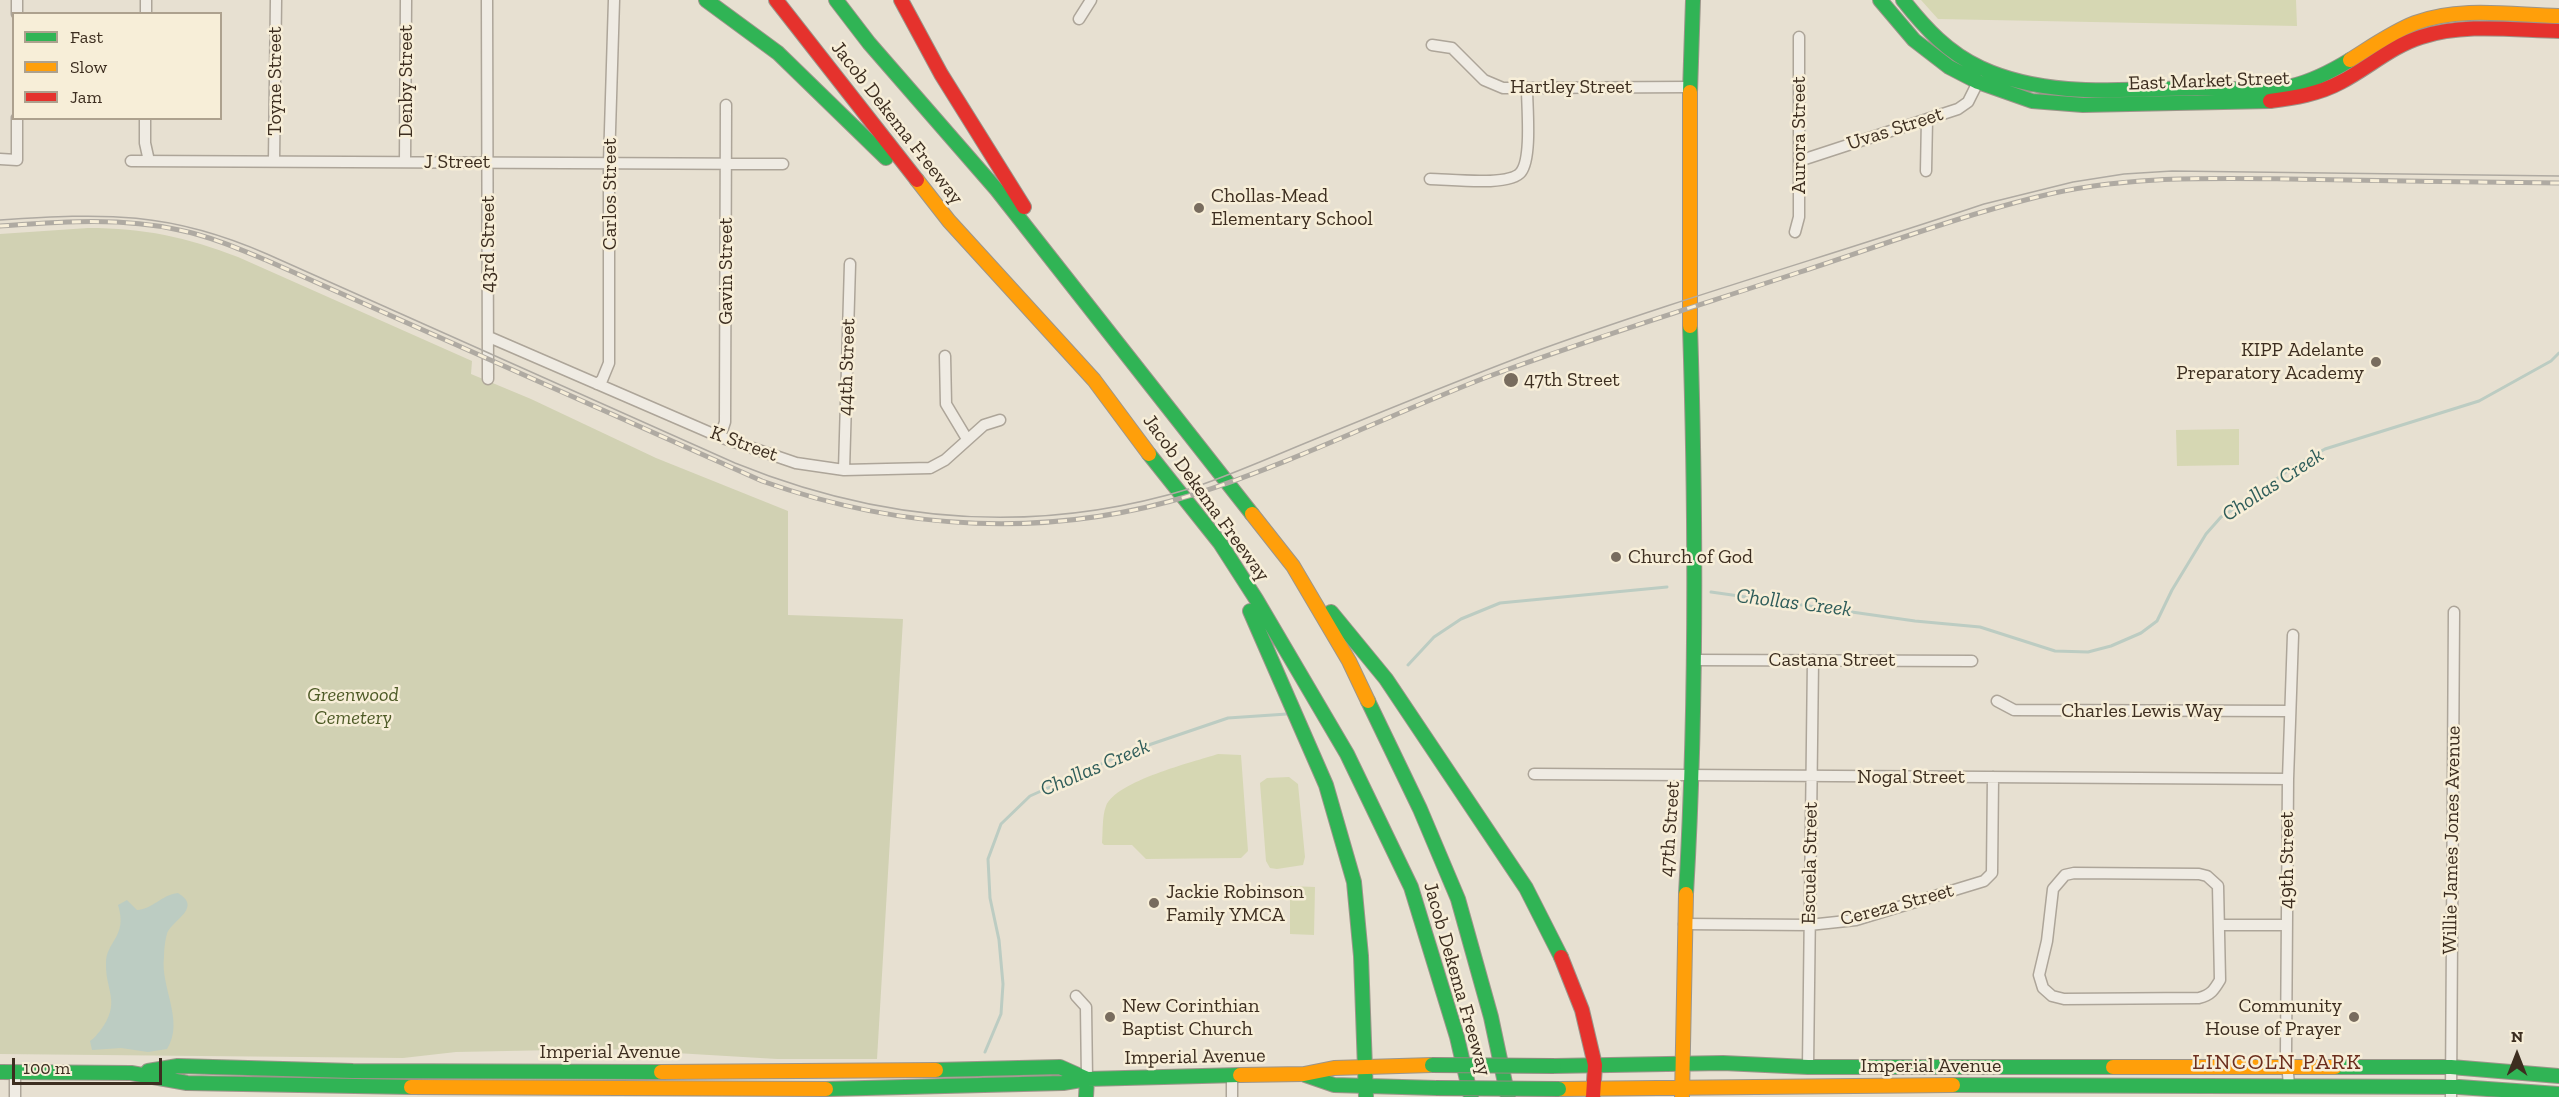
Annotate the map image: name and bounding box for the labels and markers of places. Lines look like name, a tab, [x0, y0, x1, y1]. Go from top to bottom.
place label: Chollas-Mead Elementary School	[1211, 184, 1373, 231]
marker: Chollas-Mead Elementary School	[1192, 201, 1206, 215]
place label: KIPP Adelante Preparatory Academy	[2176, 338, 2364, 385]
marker: KIPP Adelante Preparatory Academy	[2369, 355, 2383, 369]
place label: 47th Street	[1524, 368, 1620, 392]
marker: 47th Street	[1502, 371, 1520, 389]
place label: Church of God	[1628, 545, 1753, 569]
marker: Church of God	[1609, 550, 1623, 564]
place label: Jackie Robinson Family YMCA	[1166, 880, 1304, 927]
marker: Jackie Robinson Family YMCA	[1147, 896, 1161, 910]
place label: New Corinthian Baptist Church	[1122, 994, 1259, 1041]
place label: Community House of Prayer	[2205, 994, 2342, 1041]
marker: New Corinthian Baptist Church	[1103, 1010, 1117, 1024]
marker: Community House of Prayer	[2347, 1010, 2361, 1024]

